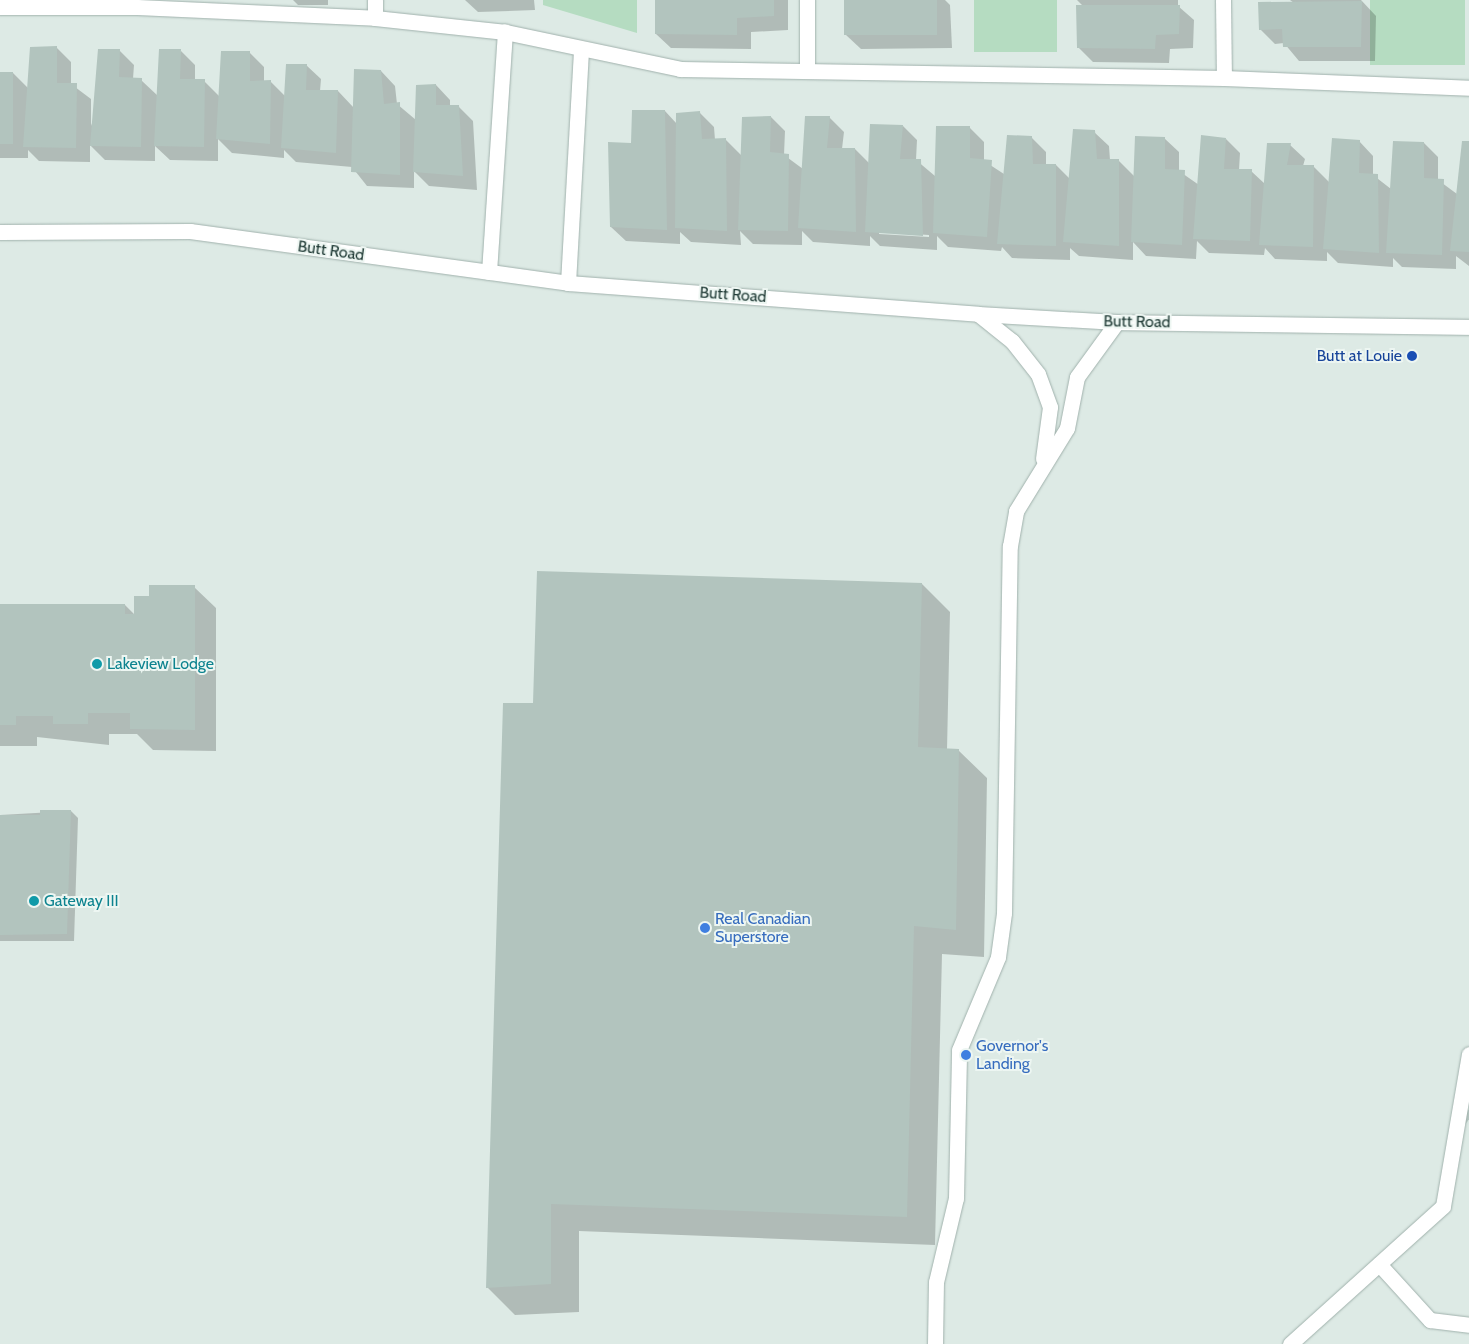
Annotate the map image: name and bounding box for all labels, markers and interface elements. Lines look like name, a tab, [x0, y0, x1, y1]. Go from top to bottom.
street label: Butt Road	[297, 237, 365, 265]
street label: Butt Road	[699, 283, 767, 307]
street label: Butt Road	[1103, 312, 1171, 332]
place label: Butt at Louie	[1317, 346, 1402, 366]
marker: Butt at Louie	[1406, 350, 1418, 362]
place label: Lakeview Lodge	[107, 654, 214, 674]
marker: Lakeview Lodge	[91, 658, 103, 670]
place label: Gateway III	[44, 891, 119, 911]
marker: Gateway III	[28, 895, 40, 907]
place label: Real Canadian Superstore	[715, 909, 811, 947]
marker: Real Canadian Superstore	[699, 922, 711, 934]
place label: Governor's Landing	[976, 1036, 1048, 1074]
marker: Governor's Landing	[960, 1049, 972, 1061]

